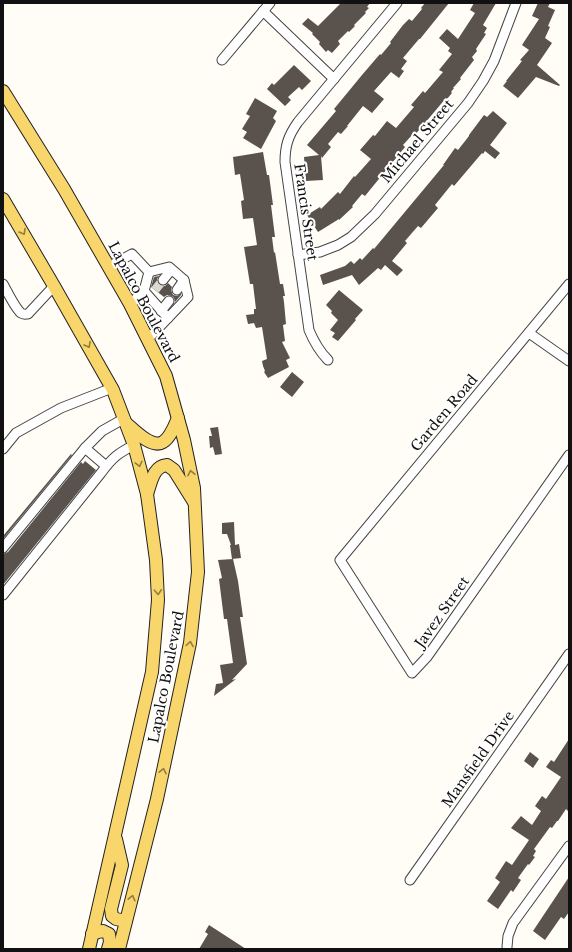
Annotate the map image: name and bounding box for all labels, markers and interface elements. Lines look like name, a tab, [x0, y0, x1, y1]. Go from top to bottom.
street label: Michael Street	[377, 95, 458, 186]
street label: Francis Street	[290, 162, 322, 263]
one-way arrow	[18, 228, 25, 235]
street label: Lapalco Boulevard	[105, 239, 184, 366]
one-way arrow	[83, 341, 90, 348]
street label: Garden Road	[407, 370, 482, 455]
one-way arrow	[134, 460, 143, 467]
one-way arrow	[187, 470, 195, 476]
street label: Javez Street	[410, 572, 473, 653]
one-way arrow	[153, 589, 162, 595]
street label: Lapalco Boulevard	[144, 609, 188, 745]
one-way arrow	[185, 641, 194, 647]
street label: Mansfield Drive	[438, 707, 518, 811]
one-way arrow	[158, 768, 166, 774]
one-way arrow	[128, 894, 136, 901]

